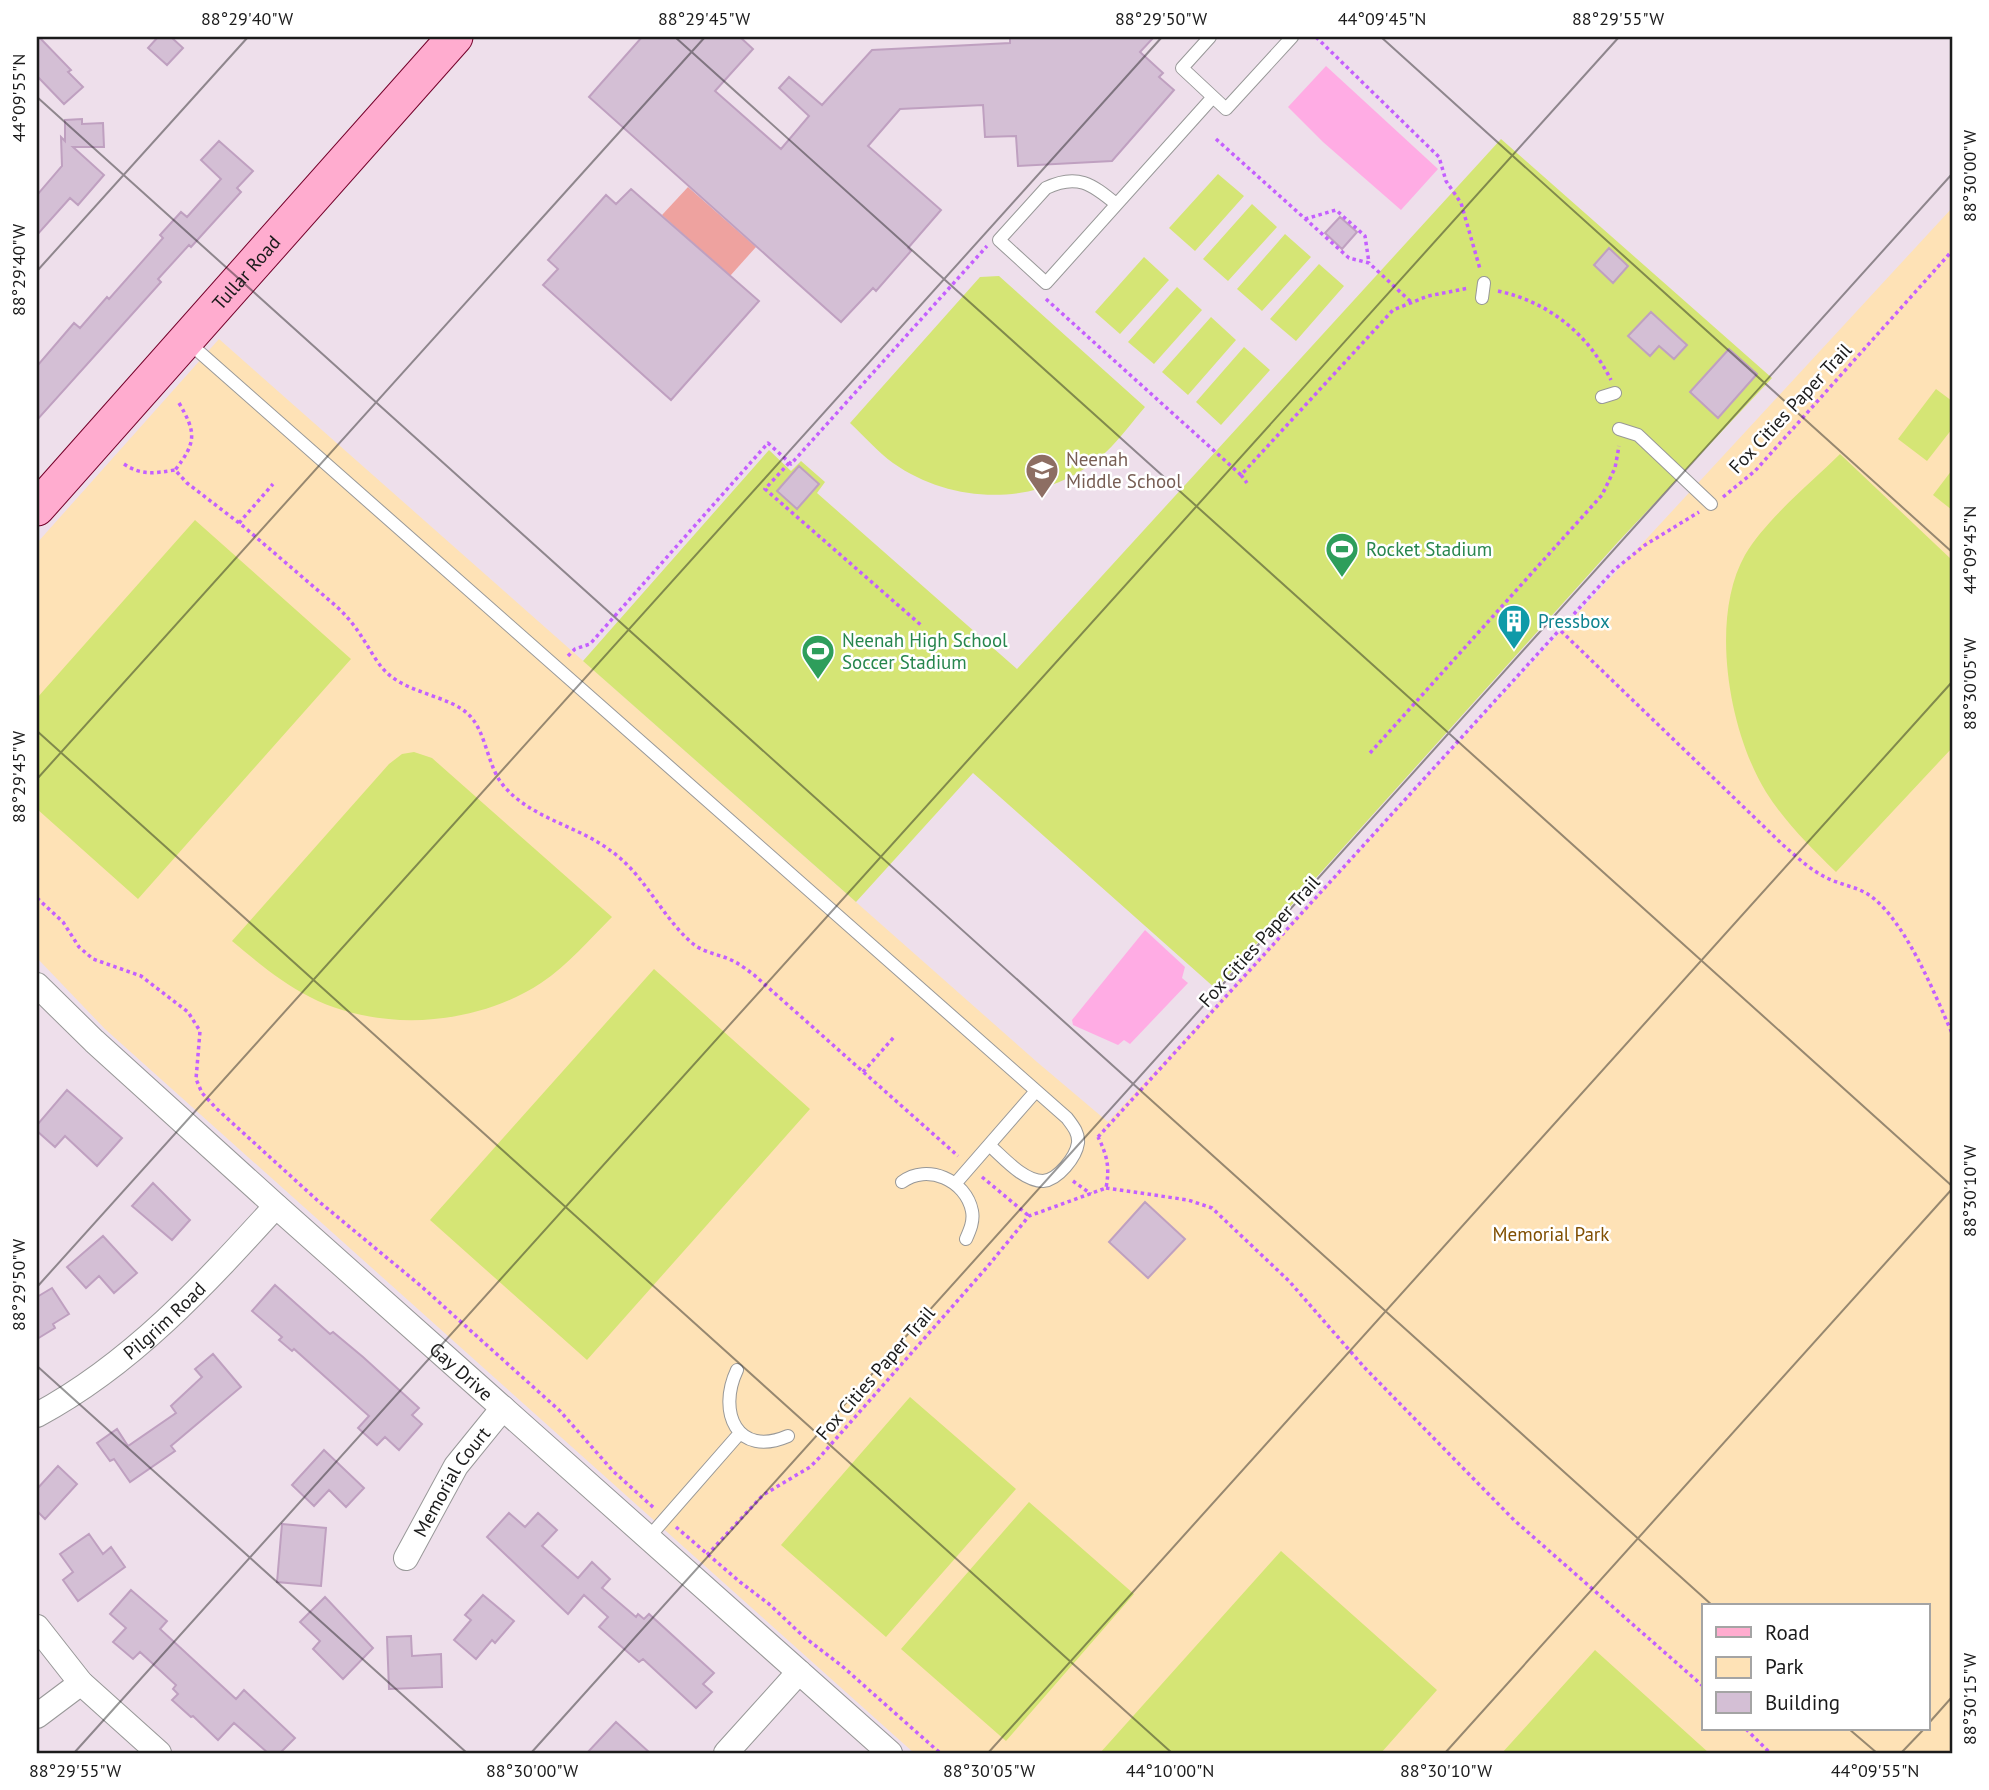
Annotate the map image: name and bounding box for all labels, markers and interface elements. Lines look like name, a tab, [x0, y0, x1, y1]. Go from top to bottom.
text: 88°29'40"W	[201, 7, 293, 30]
text: 88°29'45"W	[658, 7, 750, 30]
text: 88°29'50"W	[1115, 7, 1207, 30]
text: 44°09'45"N	[1338, 7, 1426, 30]
text: 88°29'55"W	[1572, 7, 1664, 30]
text: 44°09'55"N	[7, 54, 30, 142]
text: 88°30'00"W	[1958, 130, 1981, 222]
text: 88°29'40"W	[7, 224, 30, 316]
street label: Tullar Road	[207, 230, 285, 314]
street label: Fox Cities Paper Trail	[1723, 338, 1857, 478]
place label: Neenah Middle School	[1066, 447, 1182, 493]
school or university icon: Neenah Middle School	[1023, 451, 1061, 500]
text: 44°09'45"N	[1958, 506, 1981, 594]
sports icon: Rocket Stadium	[1323, 530, 1361, 579]
place label: Rocket Stadium	[1366, 537, 1492, 561]
building icon: Pressbox	[1495, 602, 1533, 651]
place label: Pressbox	[1538, 609, 1610, 633]
place label: Neenah High School Soccer Stadium	[842, 628, 1008, 674]
sports icon: Neenah High School Soccer Stadium	[799, 632, 837, 681]
text: 88°30'05"W	[1958, 638, 1981, 730]
text: 88°29'45"W	[7, 731, 30, 823]
street label: Fox Cities Paper Trail	[1193, 870, 1325, 1012]
text: 88°30'10"W	[1958, 1145, 1981, 1237]
park label: Memorial Park	[1493, 1222, 1609, 1246]
text: 88°29'50"W	[7, 1239, 30, 1331]
street label: Pilgrim Road	[118, 1277, 211, 1365]
street label: Fox Cities Paper Trail	[810, 1301, 940, 1445]
street label: Gay Drive	[425, 1337, 498, 1406]
street label: Memorial Court	[408, 1421, 495, 1541]
legend	[1702, 1604, 1930, 1730]
text: Road	[1765, 1619, 1809, 1646]
text: Park	[1765, 1653, 1804, 1680]
text: 88°30'15"W	[1958, 1653, 1981, 1745]
text: Building	[1765, 1689, 1840, 1716]
text: 88°29'55"W	[29, 1759, 121, 1782]
text: 88°30'00"W	[486, 1759, 578, 1782]
text: 88°30'05"W	[943, 1759, 1035, 1782]
text: 44°10'00"N	[1126, 1759, 1214, 1782]
text: 88°30'10"W	[1400, 1759, 1492, 1782]
text: 44°09'55"N	[1831, 1759, 1919, 1782]

